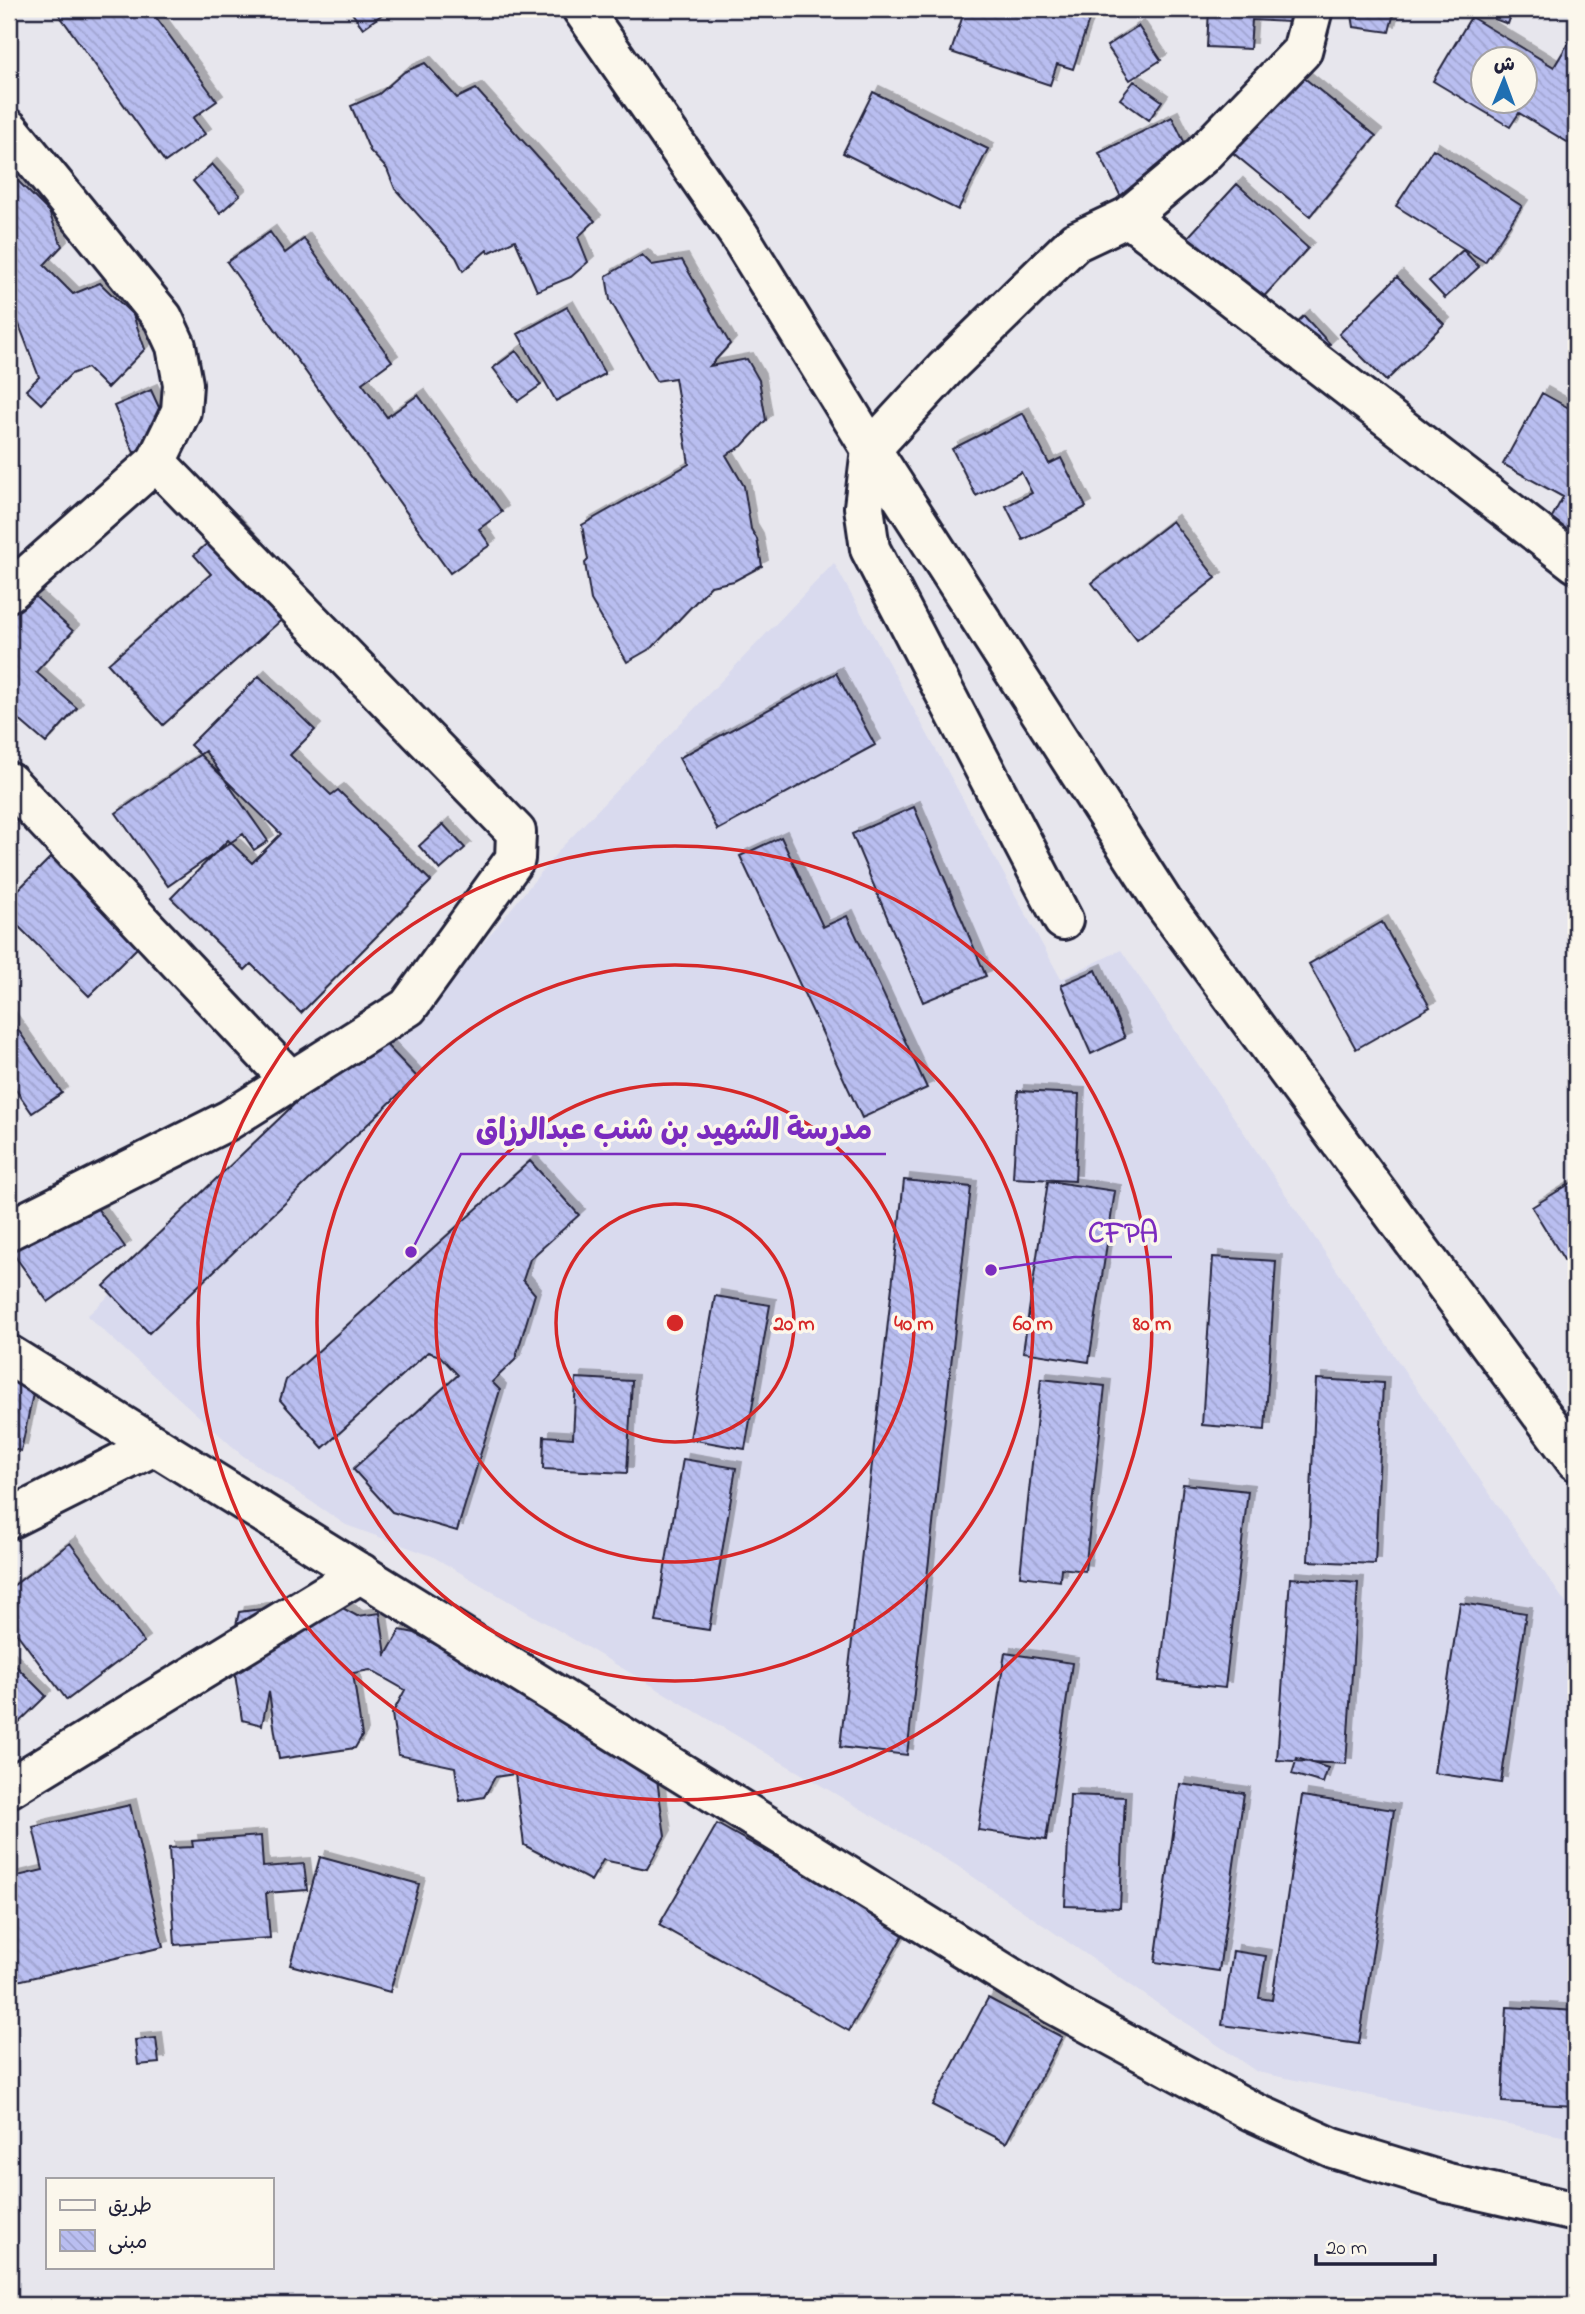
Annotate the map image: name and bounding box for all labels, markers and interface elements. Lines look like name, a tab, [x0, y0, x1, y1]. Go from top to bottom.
north arrow	[1470, 46, 1540, 116]
text: ش	[1494, 52, 1515, 79]
callout: مدرسة الشهيد بن شنب عبدالرزاق	[461, 1103, 886, 1154]
text: مدرسة الشهيد بن شنب عبدالرزاق	[476, 1110, 872, 1154]
callout: CFPA	[1074, 1206, 1172, 1257]
text: CFPA	[1088, 1213, 1158, 1257]
text: 20 m	[772, 1310, 815, 1340]
text: 40 m	[894, 1310, 934, 1340]
text: 60 m	[1013, 1310, 1053, 1340]
text: 80 m	[1132, 1310, 1171, 1340]
centre of rings	[663, 1311, 687, 1335]
legend	[46, 2178, 273, 2268]
text: طريق	[108, 2192, 152, 2222]
scale bar	[1316, 2223, 1434, 2267]
text: مبنى	[108, 2228, 147, 2258]
text: 20 m	[1326, 2234, 1367, 2264]

